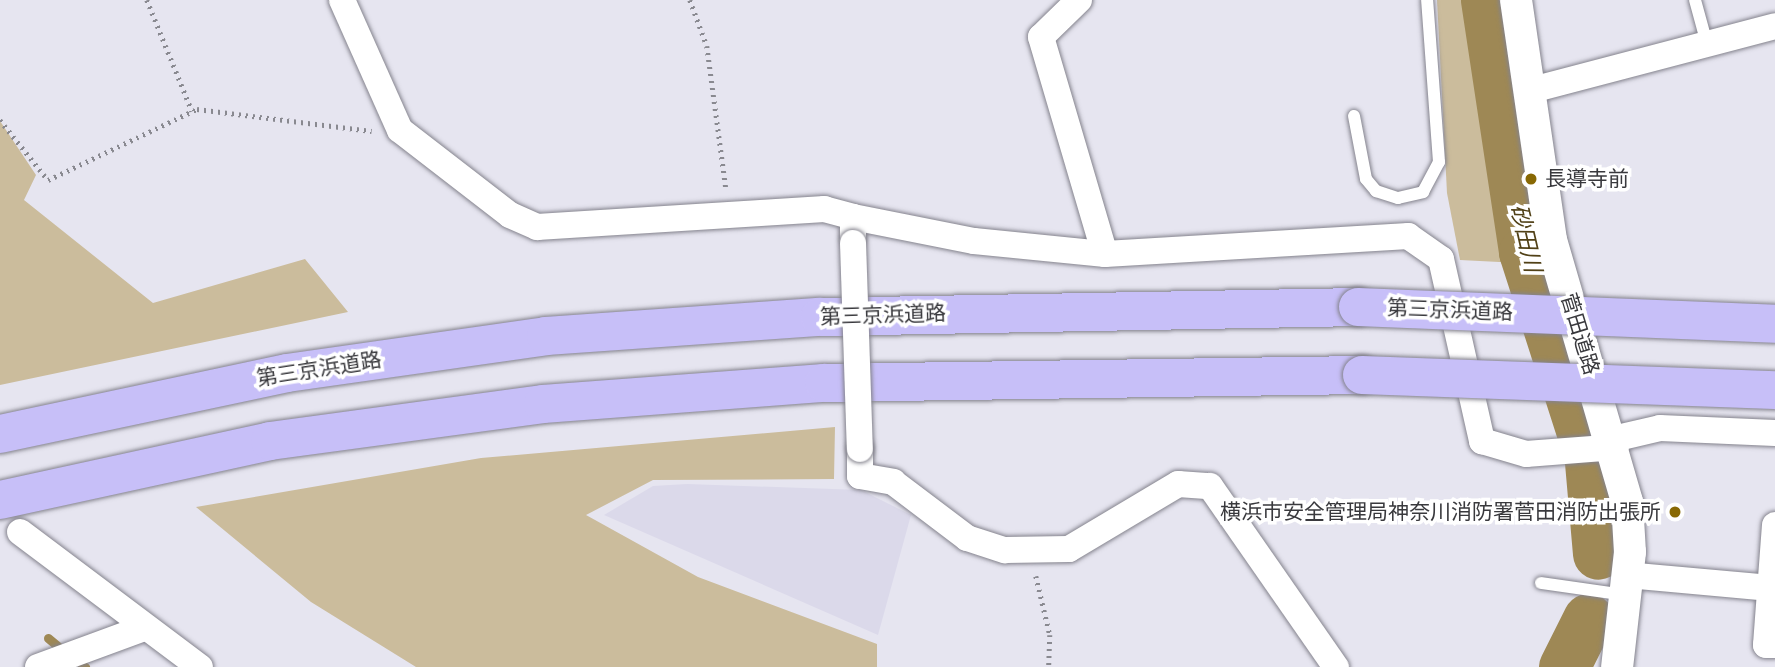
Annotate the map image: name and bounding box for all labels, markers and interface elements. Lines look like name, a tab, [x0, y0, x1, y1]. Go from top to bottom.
place label: 長導寺前	[1545, 166, 1629, 192]
marker: 長導寺前	[1523, 171, 1539, 187]
water label: 砂田川	[1505, 201, 1547, 275]
street label: 菅田道路	[1556, 290, 1604, 378]
street label: 第三京浜道路	[1387, 295, 1513, 325]
street label: 第三京浜道路	[820, 300, 946, 330]
street label: 第三京浜道路	[255, 347, 383, 391]
place label: 横浜市安全管理局神奈川消防署菅田消防出張所	[1220, 499, 1661, 525]
marker: 横浜市安全管理局神奈川消防署菅田消防出張所	[1667, 504, 1683, 520]

